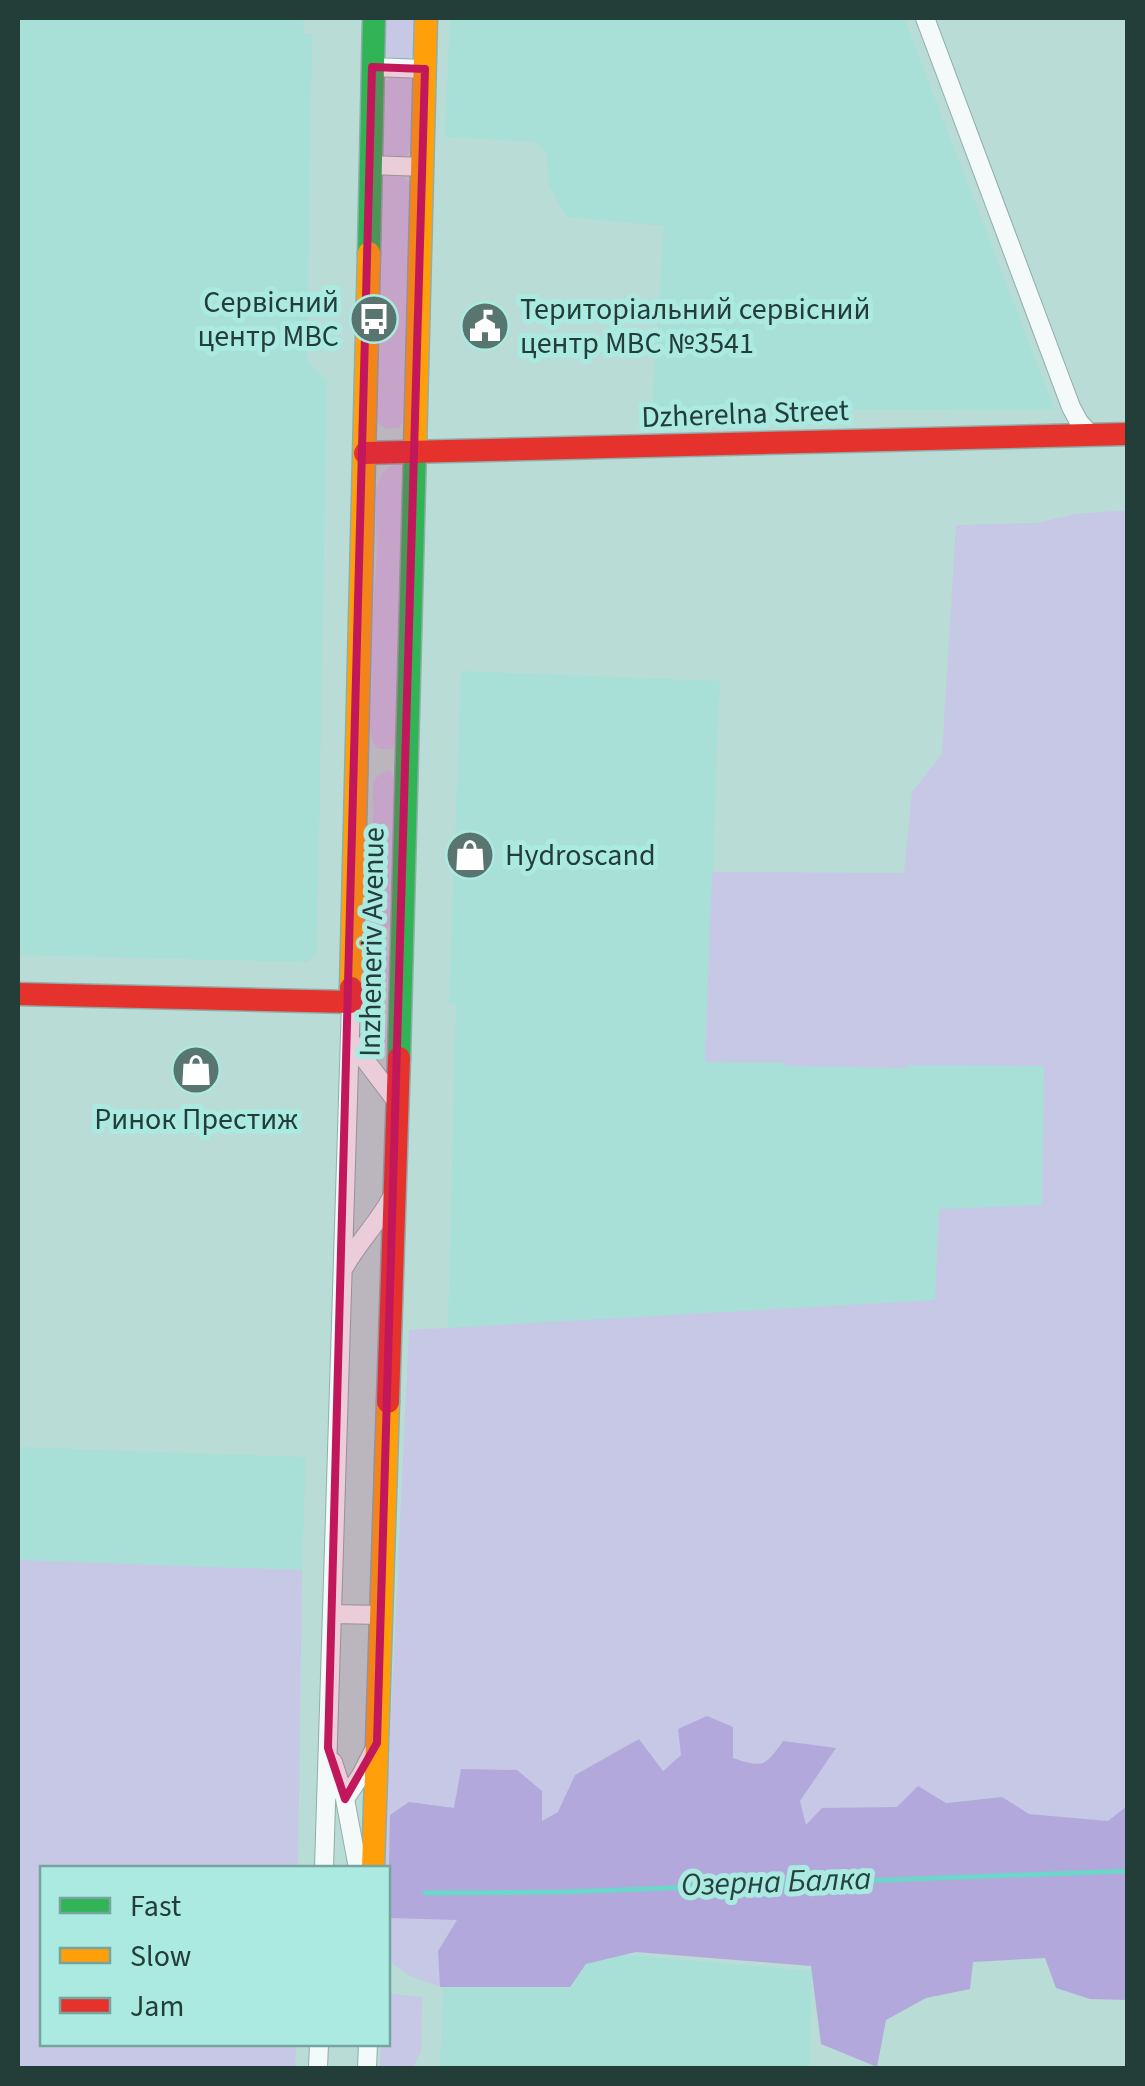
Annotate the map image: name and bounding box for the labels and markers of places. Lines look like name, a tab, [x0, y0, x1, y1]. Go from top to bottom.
place label: Сервісний центр МВС	[197, 281, 339, 358]
place label: Територіальний сервісний центр МВС №3541	[520, 288, 870, 365]
bus stop icon: Сервісний центр МВС	[348, 293, 400, 345]
public building icon: Територіальний сервісний центр МВС №3541	[459, 300, 511, 352]
shop icon: Hydroscand	[444, 829, 496, 881]
place label: Hydroscand	[505, 834, 656, 877]
shop icon: Ринок Престиж	[170, 1044, 222, 1096]
place label: Ринок Престиж	[94, 1098, 298, 1141]

